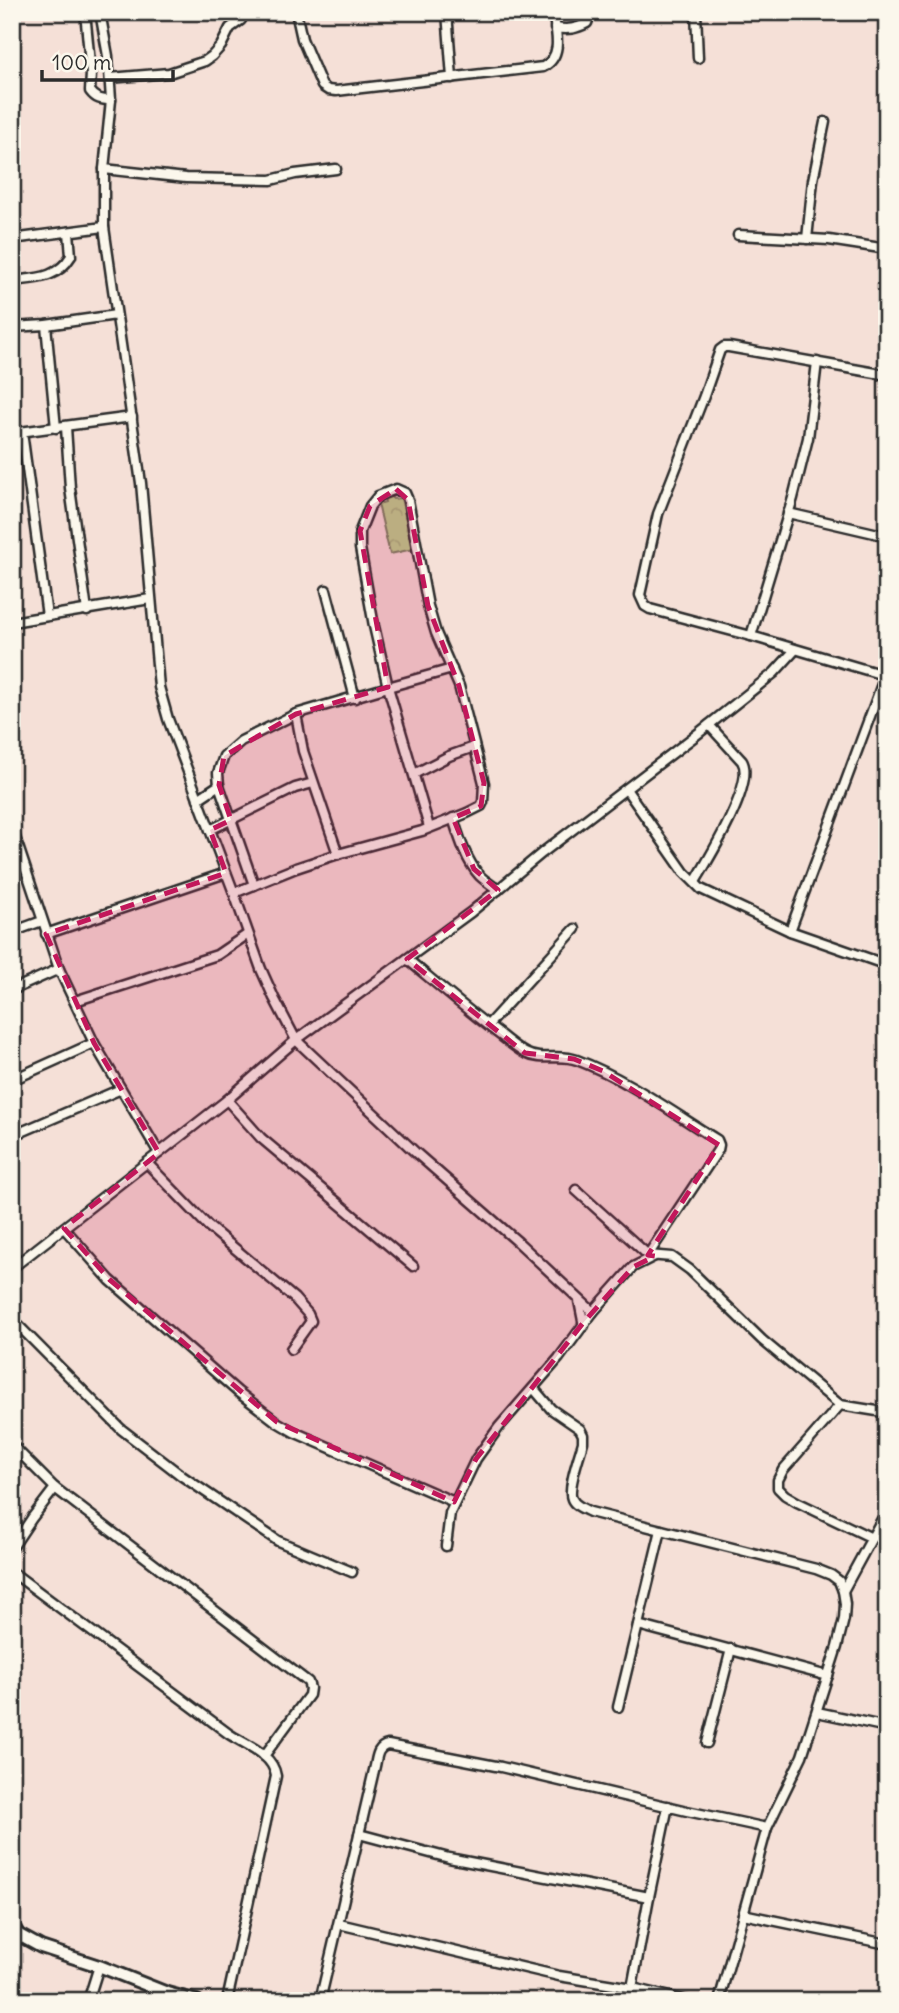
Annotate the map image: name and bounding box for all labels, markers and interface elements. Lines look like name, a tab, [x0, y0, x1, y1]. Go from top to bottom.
scale bar	[42, 38, 173, 82]
text: 100 m	[52, 49, 111, 76]

